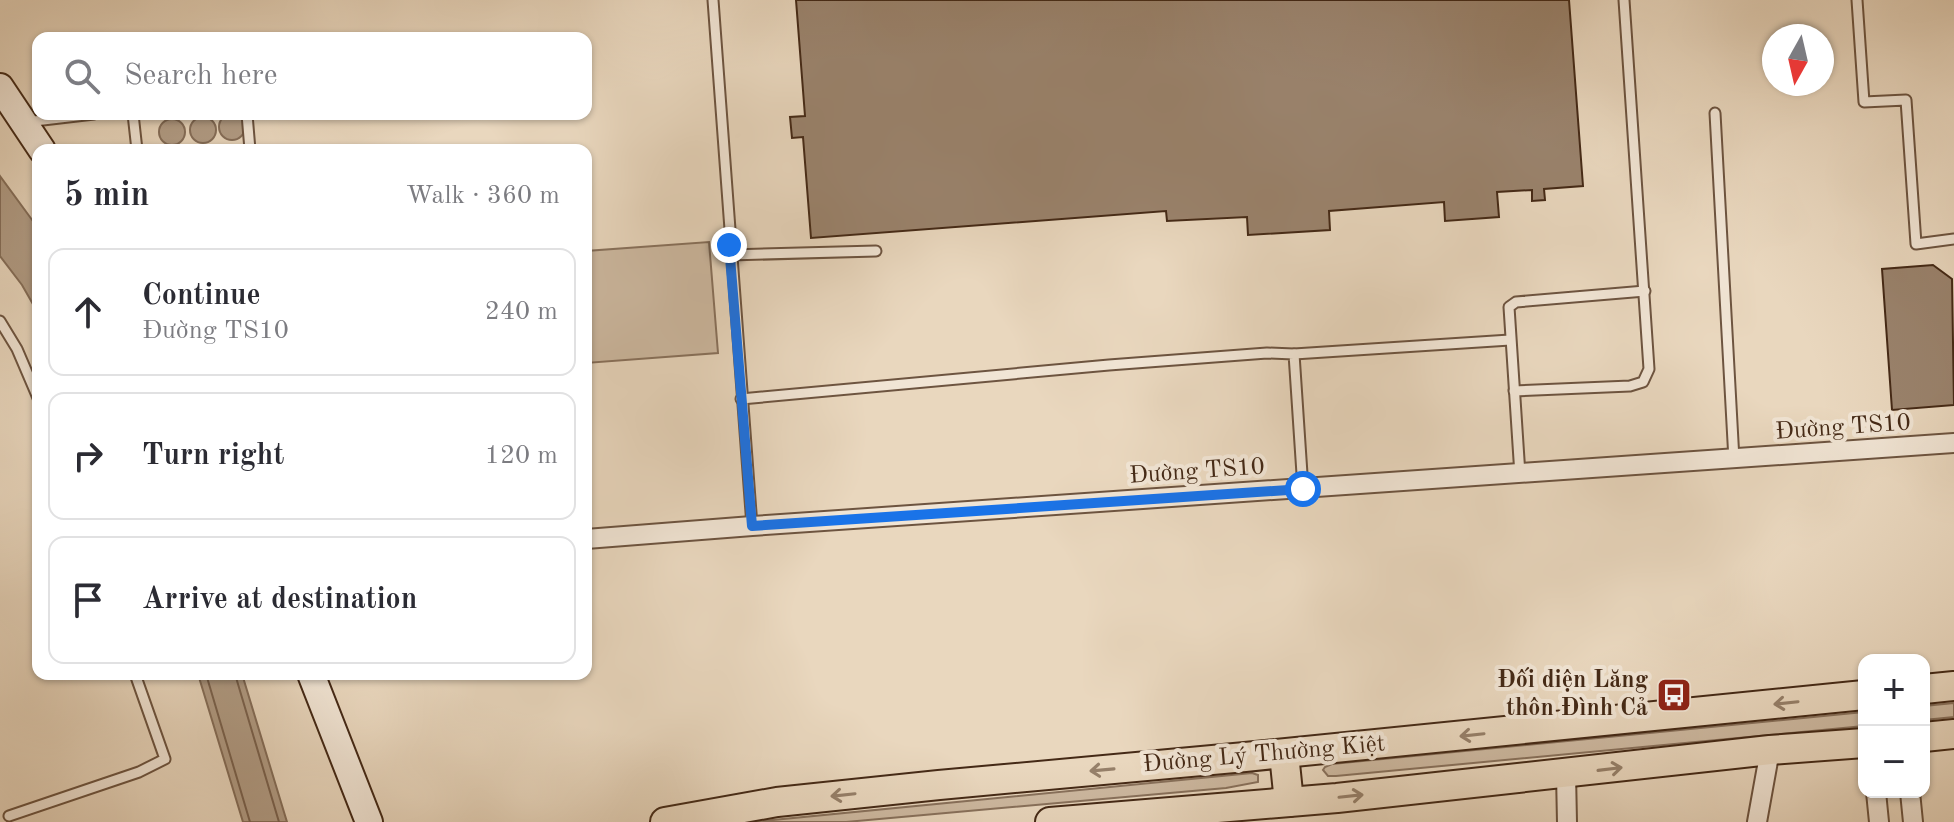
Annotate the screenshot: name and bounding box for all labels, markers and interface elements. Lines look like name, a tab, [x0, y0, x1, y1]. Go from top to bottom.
north arrow	[1762, 24, 1834, 96]
search box	[32, 32, 592, 120]
icon: search	[60, 54, 104, 98]
text: Search here	[124, 61, 278, 91]
text: 5 min	[64, 179, 149, 213]
text: Walk · 360 m	[406, 183, 560, 209]
route end	[711, 227, 747, 263]
text: Continue	[142, 281, 261, 311]
icon: ahead	[66, 290, 110, 334]
text: 240 m	[485, 299, 558, 325]
text: Đường TS10	[142, 318, 289, 344]
street label: Đường TS10	[1775, 411, 1911, 445]
icon: right	[66, 434, 110, 478]
text: Turn right	[142, 441, 284, 471]
text: 120 m	[485, 443, 558, 469]
street label: Đường TS10	[1129, 455, 1265, 489]
route start	[1285, 471, 1321, 507]
icon: arrive	[66, 578, 110, 622]
text: Arrive at destination	[142, 585, 417, 615]
map controls	[1858, 654, 1930, 798]
button: +	[1858, 654, 1930, 726]
place label: Đối diện Lăng thôn Đình Cả	[1497, 667, 1649, 721]
bus stop icon: Đối diện Lăng thôn Đình Cả	[1655, 676, 1693, 714]
one-way arrow	[1773, 695, 1800, 710]
button: −	[1858, 726, 1930, 798]
one-way arrow	[1459, 727, 1486, 742]
street label: Đường Lý Thường Kiệt	[1142, 732, 1386, 778]
one-way arrow	[1596, 761, 1622, 776]
one-way arrow	[1089, 763, 1116, 778]
one-way arrow	[830, 788, 857, 803]
one-way arrow	[1337, 789, 1364, 804]

